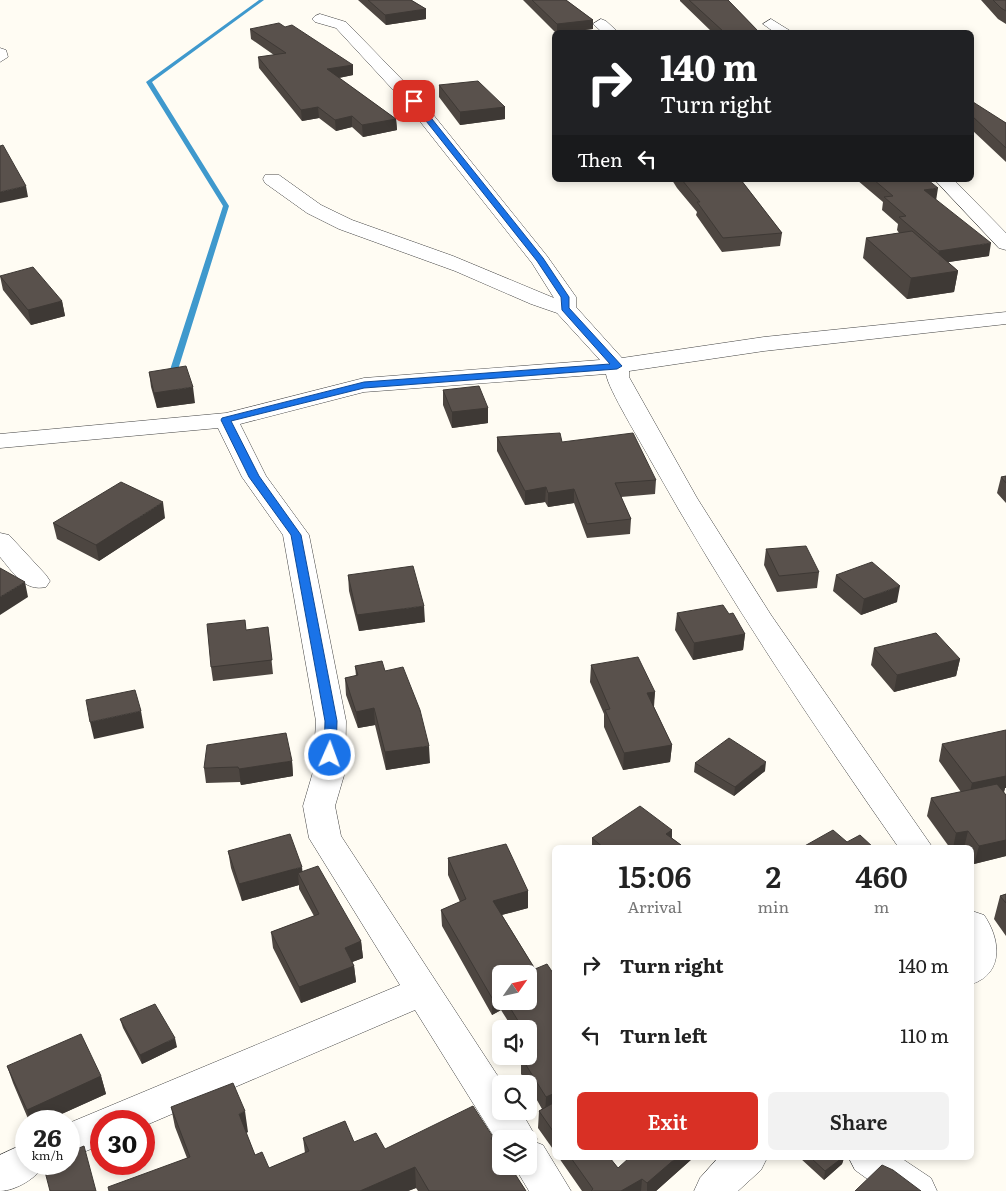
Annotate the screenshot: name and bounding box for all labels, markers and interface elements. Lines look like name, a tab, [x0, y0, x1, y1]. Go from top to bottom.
text: 140 m	[660, 40, 758, 92]
icon: right	[577, 50, 642, 115]
pin	[393, 80, 435, 122]
icon: arrive	[400, 87, 428, 115]
text: Turn right	[660, 87, 772, 120]
text: Then	[577, 145, 623, 173]
icon: left	[633, 145, 661, 173]
position arrow	[303, 728, 355, 780]
text: 15:06	[618, 853, 691, 897]
text: 2	[765, 853, 781, 897]
text: 460	[855, 853, 908, 897]
text: Arrival	[627, 894, 682, 918]
text: min	[758, 894, 789, 918]
text: m	[874, 894, 889, 918]
icon: right	[577, 951, 605, 979]
text: Turn right	[620, 951, 724, 979]
text: 140 m	[898, 951, 949, 979]
north arrow	[492, 965, 538, 1010]
map controls	[492, 965, 537, 1175]
button: sound	[492, 1020, 537, 1065]
icon: left	[577, 1021, 605, 1049]
text: Turn left	[620, 1021, 707, 1049]
text: 110 m	[900, 1021, 949, 1049]
button: search	[492, 1075, 537, 1120]
button: Exit	[577, 1092, 758, 1150]
button: Share	[768, 1092, 949, 1150]
speed limit sign: 30	[90, 1110, 155, 1175]
text: 26	[33, 1118, 62, 1155]
button: layers	[492, 1130, 537, 1175]
text: km/h	[32, 1146, 63, 1164]

